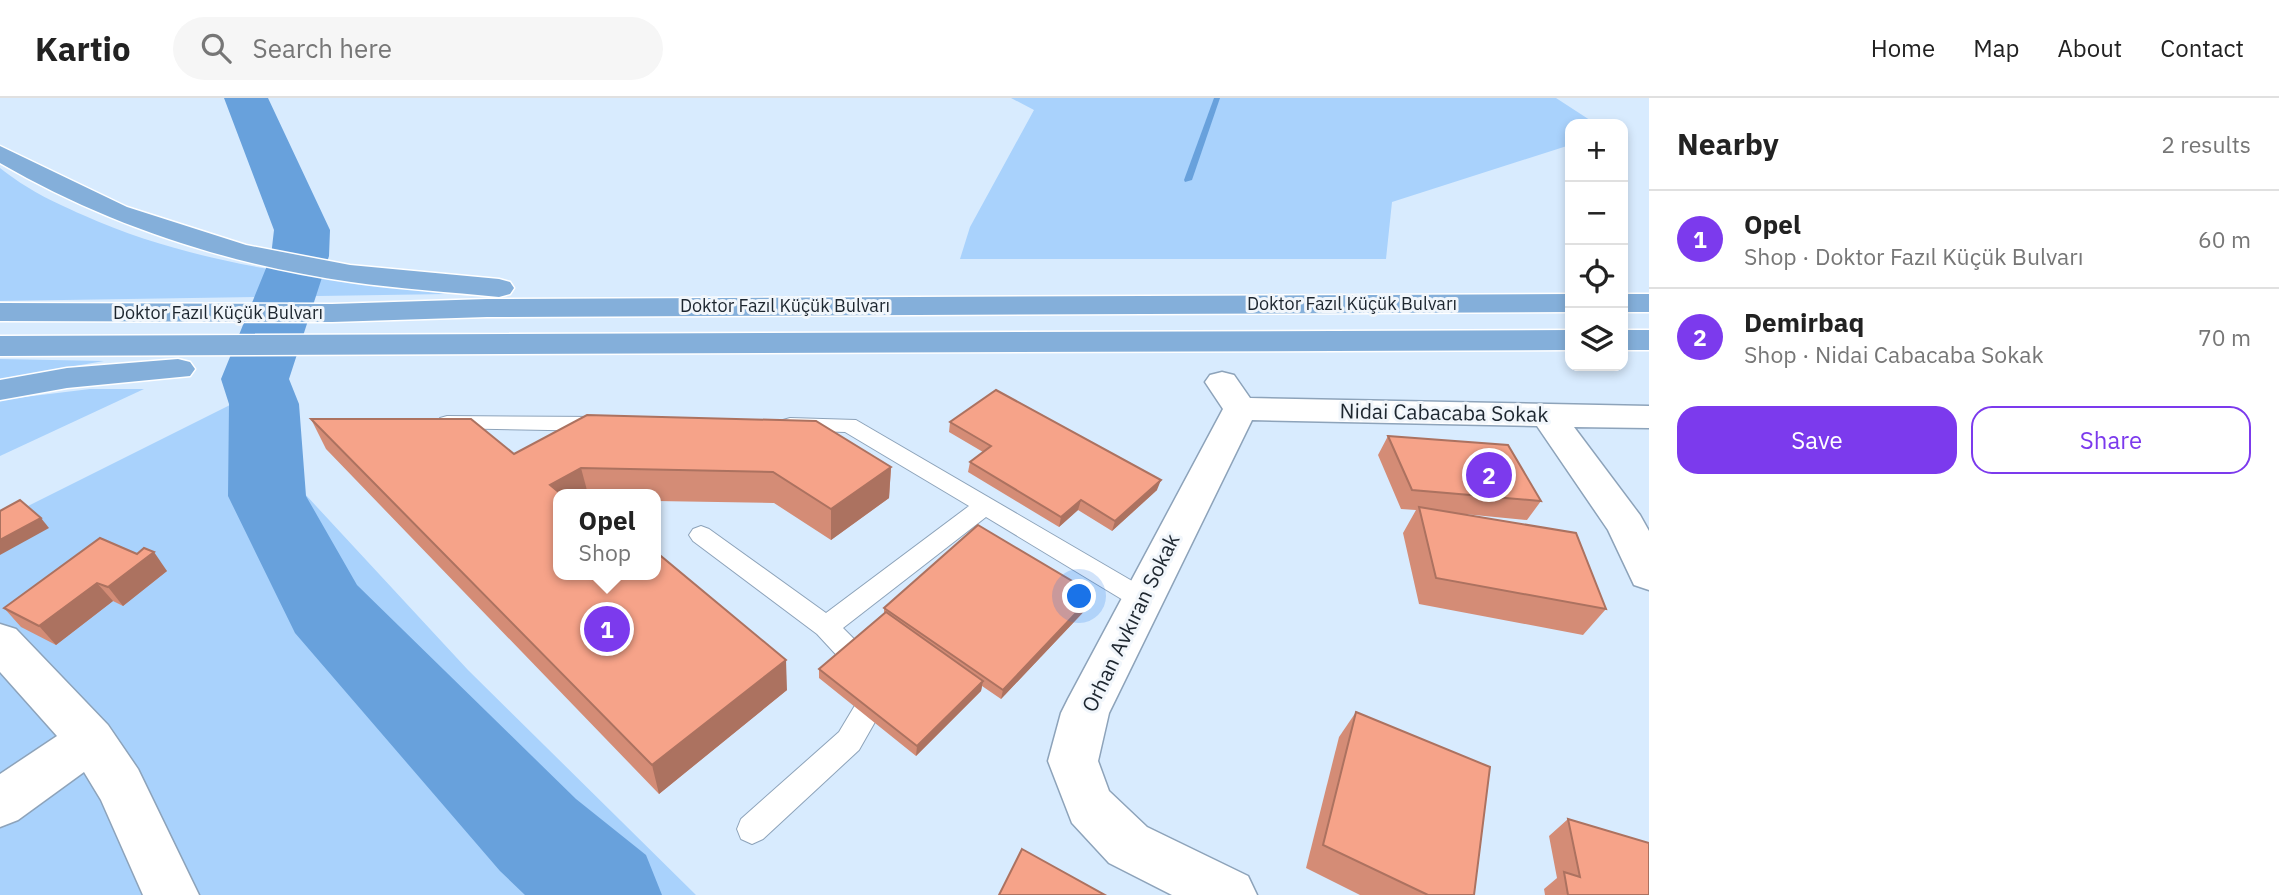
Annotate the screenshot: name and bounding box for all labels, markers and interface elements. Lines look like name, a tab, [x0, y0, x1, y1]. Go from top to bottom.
search box	[173, 17, 663, 80]
text: Kartio	[35, 27, 131, 70]
icon: search	[197, 29, 235, 67]
text: Search here	[253, 31, 392, 65]
text: Home	[1871, 32, 1935, 64]
text: Map	[1973, 32, 2019, 64]
text: About	[2057, 32, 2122, 64]
text: Contact	[2160, 32, 2244, 64]
map controls	[1565, 119, 1628, 371]
button: +	[1565, 119, 1628, 182]
text: Nearby	[1677, 124, 1779, 163]
text: 2 results	[2161, 129, 2251, 159]
button: −	[1565, 182, 1628, 245]
text: Opel	[1744, 207, 1801, 241]
text: 1	[1693, 224, 1707, 254]
text: 60 m	[2198, 224, 2251, 254]
text: Shop · Doktor Fazıl Küçük Bulvarı	[1744, 241, 2084, 271]
button: locate	[1565, 245, 1628, 308]
street label: Doktor Fazıl Küçük Bulvarı	[1247, 292, 1457, 315]
street label: Doktor Fazıl Küçük Bulvarı	[680, 294, 890, 317]
street label: Doktor Fazıl Küçük Bulvarı	[113, 301, 323, 324]
text: Demirbaq	[1744, 305, 1864, 339]
button: layers	[1565, 308, 1628, 371]
text: 2	[1693, 322, 1707, 352]
text: 70 m	[2198, 322, 2251, 352]
text: Shop · Nidai Cabacaba Sokak	[1744, 339, 2044, 369]
street label: Nidai Cabacaba Sokak	[1339, 396, 1549, 428]
button: Save	[1677, 406, 1957, 474]
button: Share	[1971, 406, 2251, 474]
pin: 2	[1466, 449, 1512, 501]
popup	[553, 489, 661, 580]
text: Opel	[579, 503, 635, 537]
street label: Orhan Avkıran Sokak	[1075, 529, 1185, 716]
text: Shop	[579, 537, 631, 567]
your location	[1062, 579, 1096, 613]
pin: 1	[584, 603, 630, 655]

